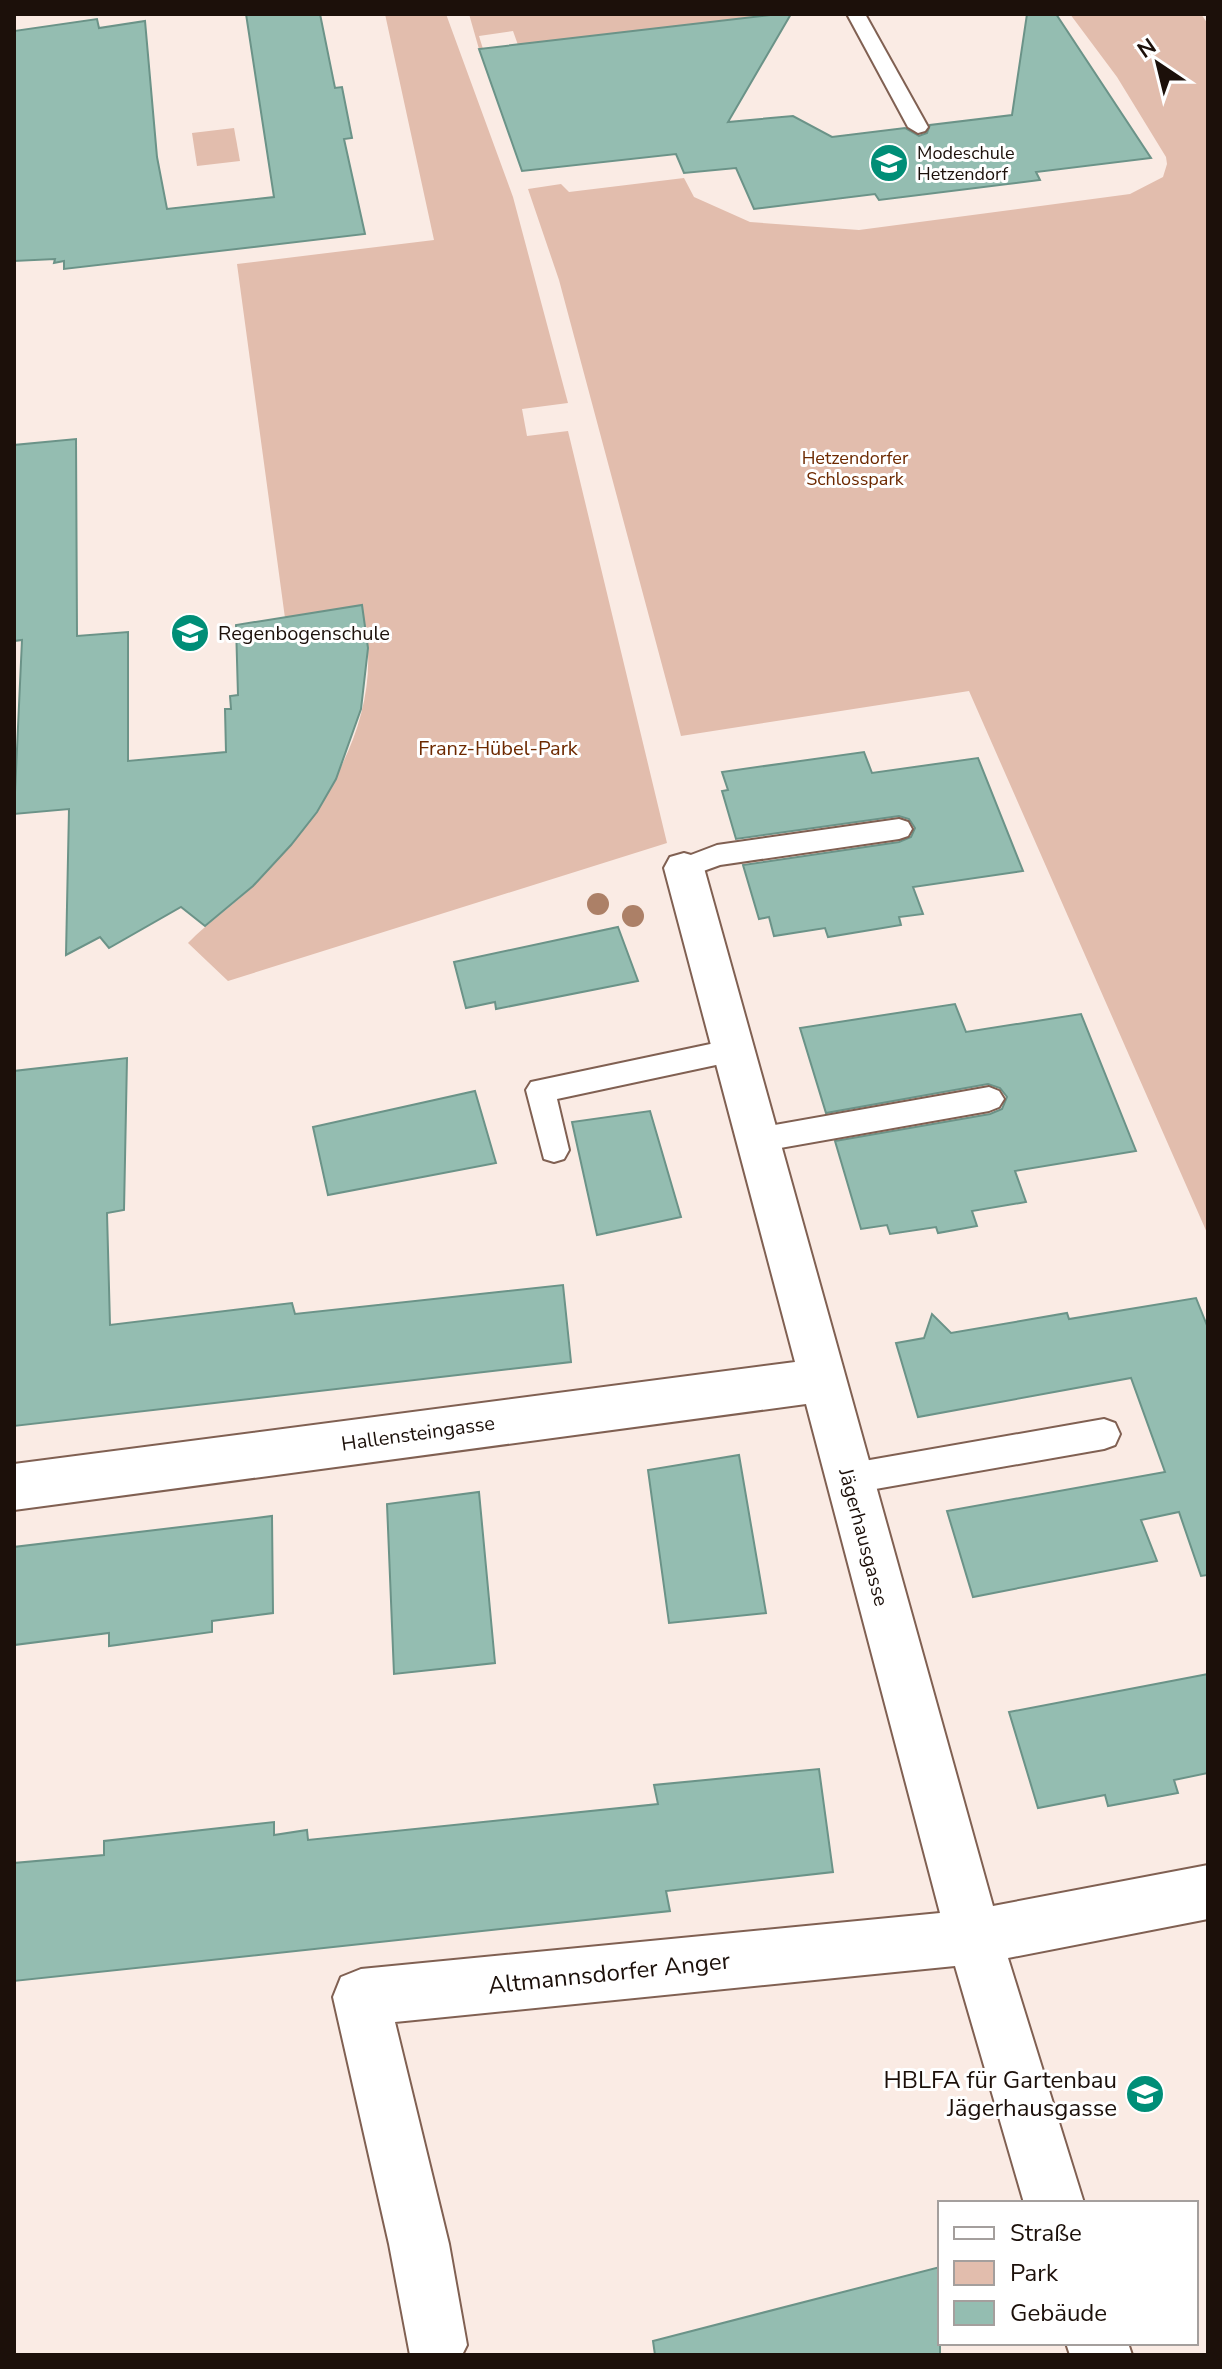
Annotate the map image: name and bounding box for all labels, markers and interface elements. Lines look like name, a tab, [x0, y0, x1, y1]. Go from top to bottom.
north arrow	[1118, 24, 1198, 104]
text: N	[1132, 31, 1162, 65]
place label: Modeschule Hetzendorf	[917, 141, 1015, 186]
school or university icon: Modeschule Hetzendorf	[868, 142, 910, 184]
park label: Hetzendorfer Schlosspark	[802, 446, 909, 491]
school or university icon: Regenbogenschule	[169, 612, 211, 654]
place label: Regenbogenschule	[218, 620, 390, 647]
park label: Franz-Hübel-Park	[418, 735, 579, 762]
street label: Hallensteingasse	[340, 1409, 497, 1458]
street label: Jägerhausgasse	[832, 1464, 895, 1609]
street label: Altmannsdorfer Anger	[486, 1944, 732, 2002]
place label: HBLFA für Gartenbau Jägerhausgasse	[884, 2064, 1117, 2124]
school or university icon: HBLFA für Gartenbau Jägerhausgasse	[1124, 2073, 1166, 2115]
legend	[938, 2201, 1198, 2345]
text: Straße	[1010, 2217, 1082, 2249]
text: Park	[1010, 2257, 1059, 2289]
text: Gebäude	[1010, 2297, 1107, 2329]

